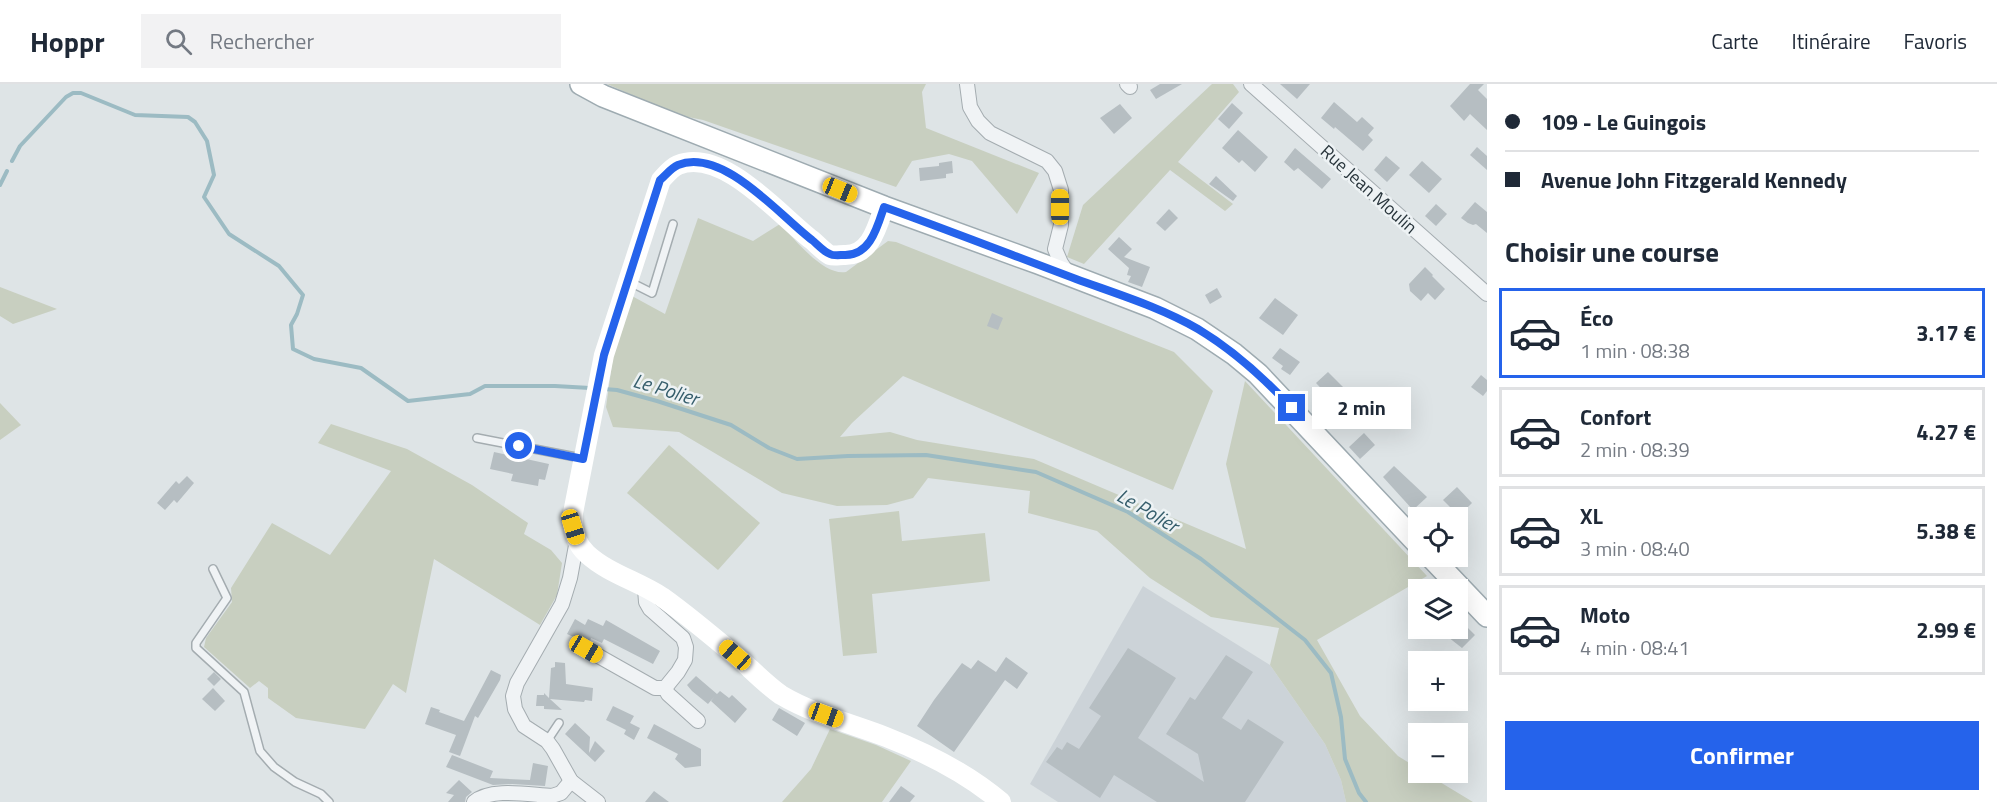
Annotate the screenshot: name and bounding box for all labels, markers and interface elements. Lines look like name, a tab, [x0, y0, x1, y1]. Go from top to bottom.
search box	[141, 14, 561, 68]
text: Hoppr	[30, 20, 105, 63]
text: Rechercher	[210, 24, 314, 58]
icon: search	[162, 25, 195, 58]
text: Carte	[1711, 25, 1759, 57]
text: Itinéraire	[1792, 25, 1871, 57]
text: Favoris	[1904, 25, 1967, 57]
text: 109 - Le Guingois	[1541, 105, 1706, 139]
street label: Rue Jean Moulin	[1315, 138, 1423, 240]
text: Avenue John Fitzgerald Kennedy	[1541, 163, 1847, 197]
car	[820, 175, 860, 205]
car	[1051, 189, 1069, 225]
text: Choisir une course	[1505, 231, 1719, 272]
text: Éco	[1580, 301, 1613, 335]
icon: car	[1508, 306, 1562, 360]
text: 3.17 €	[1916, 316, 1976, 350]
text: 1 min · 08:38	[1580, 335, 1690, 366]
water label: Le Polier	[630, 364, 705, 414]
callout: 2 min	[1313, 387, 1412, 429]
text: 2 min	[1337, 392, 1386, 423]
route end	[1278, 394, 1305, 421]
text: Confort	[1580, 400, 1651, 434]
icon: car	[1508, 405, 1562, 459]
text: 4.27 €	[1916, 415, 1976, 449]
route start	[505, 432, 532, 459]
text: 2 min · 08:39	[1580, 434, 1690, 465]
water label: Le Polier	[1111, 480, 1187, 541]
text: XL	[1580, 499, 1603, 533]
icon: car	[1508, 504, 1562, 558]
car	[559, 507, 587, 547]
map controls	[1408, 507, 1468, 783]
button: locate	[1408, 507, 1468, 567]
text: 5.38 €	[1916, 514, 1976, 548]
text: 3 min · 08:40	[1580, 533, 1690, 564]
button: layers	[1408, 579, 1468, 639]
text: Moto	[1580, 598, 1630, 632]
icon: car	[1508, 603, 1562, 657]
text: 2.99 €	[1916, 613, 1976, 647]
car	[566, 632, 606, 666]
text: 4 min · 08:41	[1580, 632, 1690, 663]
car	[716, 636, 754, 674]
button: +	[1408, 651, 1468, 711]
car	[806, 700, 846, 730]
button: Confirmer	[1505, 721, 1979, 790]
button: −	[1408, 723, 1468, 783]

